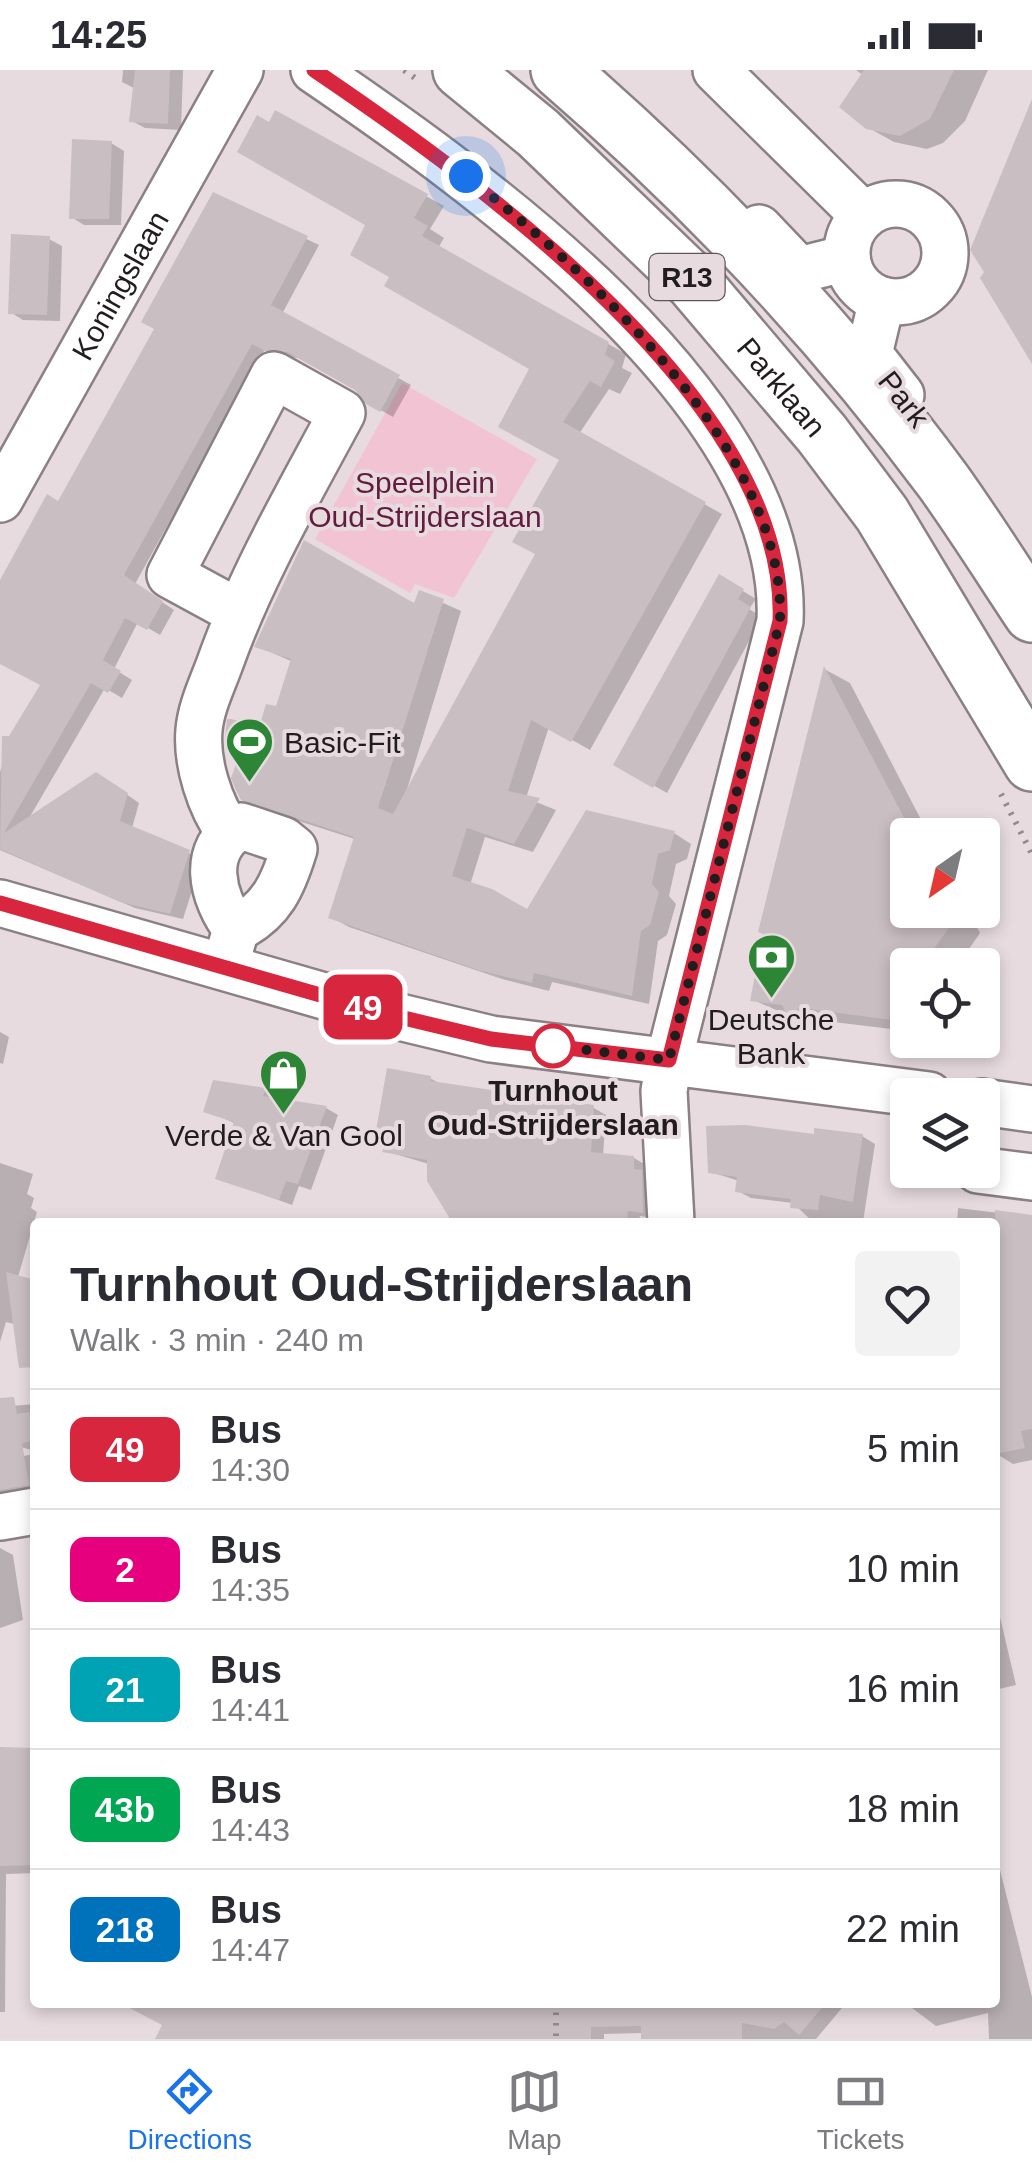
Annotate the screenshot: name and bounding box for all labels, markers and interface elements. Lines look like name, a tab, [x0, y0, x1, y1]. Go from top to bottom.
text: 14:25	[50, 14, 147, 56]
your location	[441, 151, 491, 201]
street label: Koningslaan	[65, 205, 174, 365]
road number: R13	[650, 254, 724, 300]
street label: Parklaan	[731, 331, 833, 443]
street label: Park	[872, 365, 937, 434]
park label: Speelplein Oud-Strijderslaan	[308, 466, 542, 533]
sports icon: Basic-Fit	[223, 716, 275, 784]
place label: Basic-Fit	[284, 726, 401, 759]
north arrow	[890, 818, 1000, 928]
map controls	[890, 818, 1000, 1188]
bank icon: Deutsche Bank	[745, 932, 797, 1000]
button: locate	[890, 948, 1000, 1058]
line badge: 49	[318, 974, 408, 1040]
text: 49	[344, 988, 382, 1027]
place label: Deutsche Bank	[708, 1003, 834, 1070]
marker: Turnhout Oud-Strijderslaan	[532, 1025, 574, 1067]
shop icon: Verde & Van Gool	[258, 1048, 310, 1116]
place label: Turnhout Oud-Strijderslaan	[427, 1074, 679, 1141]
button: layers	[890, 1078, 1000, 1188]
place label: Verde & Van Gool	[165, 1119, 403, 1152]
button: heart	[855, 1251, 960, 1356]
text: Turnhout Oud-Strijderslaan	[70, 1258, 693, 1311]
text: Walk · 3 min · 240 m	[70, 1322, 364, 1358]
text: Bus	[210, 1409, 282, 1451]
text: 5 min	[867, 1428, 960, 1470]
text: 49	[106, 1430, 144, 1469]
text: 14:30	[210, 1452, 290, 1488]
text: Bus	[210, 1529, 282, 1571]
text: 10 min	[846, 1548, 960, 1590]
text: 2	[115, 1550, 135, 1589]
text: 14:35	[210, 1572, 290, 1608]
text: Bus	[210, 1649, 282, 1691]
text: 16 min	[846, 1668, 960, 1710]
text: 21	[106, 1670, 144, 1709]
text: 14:41	[210, 1692, 290, 1728]
text: Bus	[210, 1769, 282, 1811]
text: 18 min	[846, 1788, 960, 1830]
text: 43b	[95, 1790, 155, 1829]
text: 14:43	[210, 1812, 290, 1848]
text: Bus	[210, 1889, 282, 1931]
text: 22 min	[846, 1908, 960, 1950]
text: 218	[96, 1910, 154, 1949]
text: 14:47	[210, 1932, 290, 1968]
tab: Directions	[127, 2064, 252, 2156]
tab: Map	[507, 2064, 562, 2156]
tab: Tickets	[817, 2064, 905, 2156]

